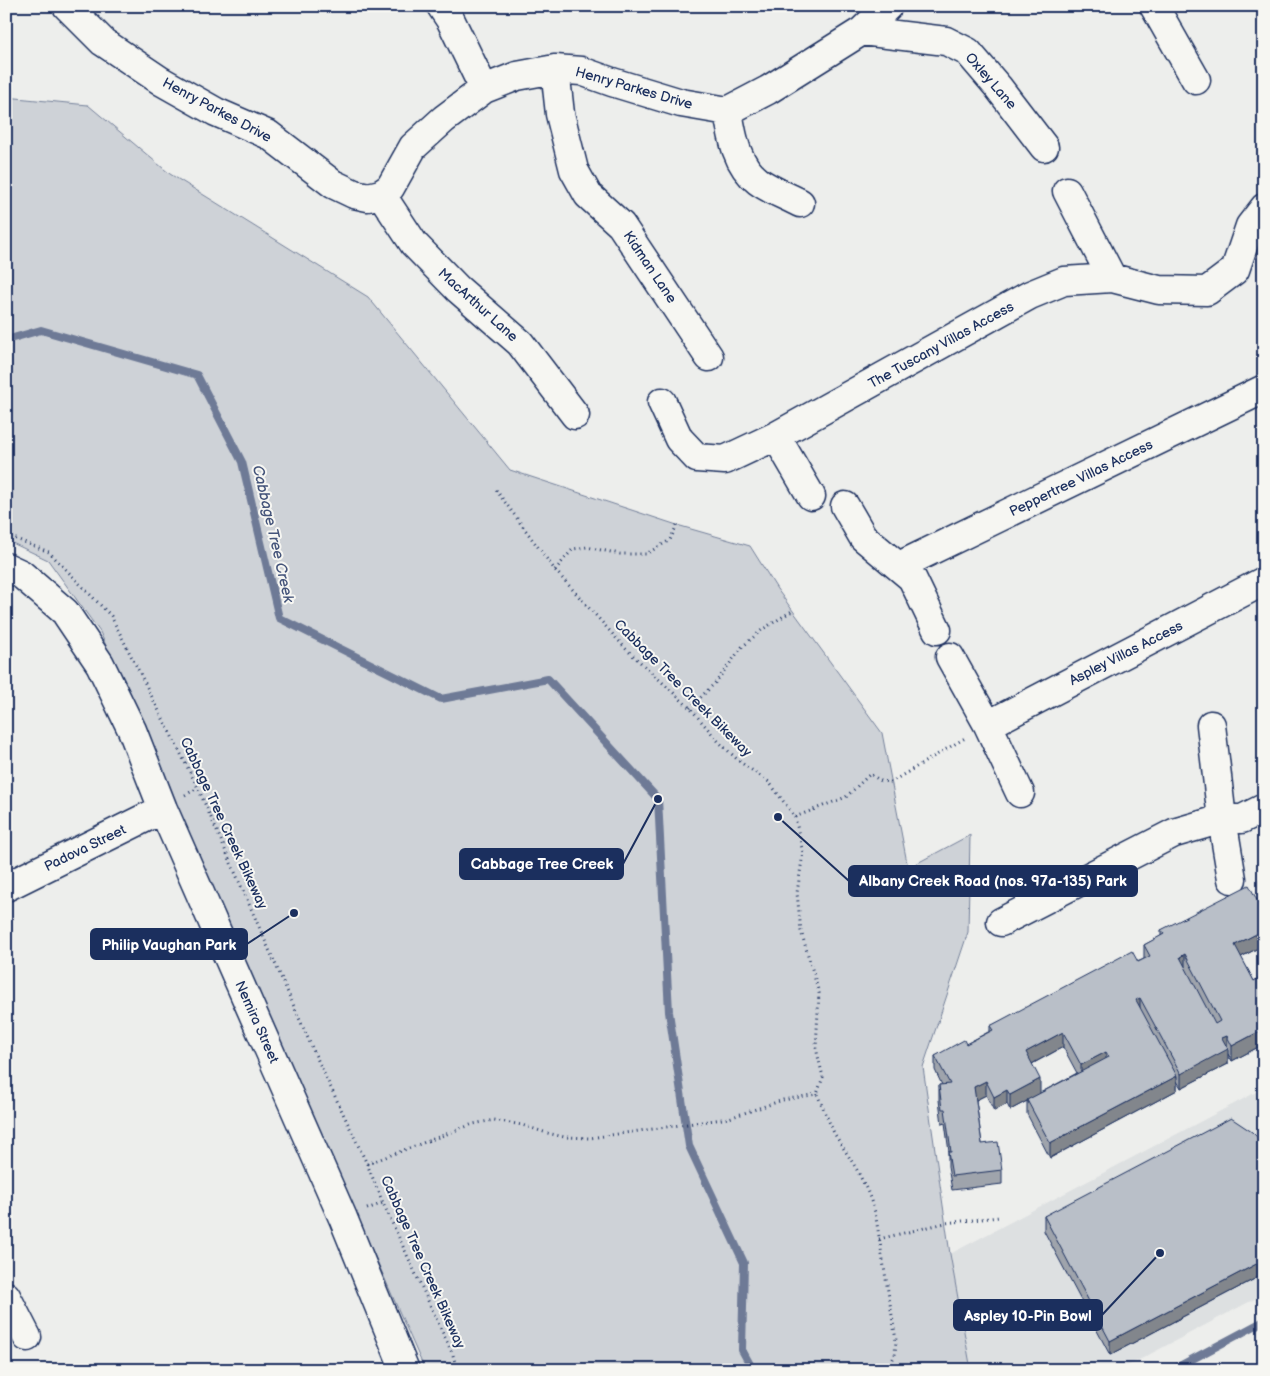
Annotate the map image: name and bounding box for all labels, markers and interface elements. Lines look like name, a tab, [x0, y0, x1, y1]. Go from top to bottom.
street label: Oxley Lane	[962, 49, 1020, 113]
street label: Henry Parkes Drive	[573, 63, 695, 113]
street label: Henry Parkes Drive	[160, 74, 274, 146]
street label: Kidman Lane	[620, 228, 680, 306]
street label: MacArthur Lane	[435, 265, 521, 345]
street label: The Tuscany Villas Access	[865, 298, 1017, 392]
street label: Peppertree Villas Access	[1007, 436, 1156, 520]
water label: Cabbage Tree Creek	[248, 463, 298, 605]
street label: Cabbage Tree Creek Bikeway	[611, 616, 756, 761]
street label: Aspley Villas Access	[1066, 617, 1186, 689]
street label: Cabbage Tree Creek Bikeway	[177, 734, 272, 912]
street label: Padova Street	[42, 821, 129, 875]
callout: Cabbage Tree Creek	[460, 849, 623, 879]
text: Cabbage Tree Creek	[471, 855, 613, 874]
callout: Albany Creek Road (nos. 97a-135) Park	[849, 866, 1137, 896]
text: Albany Creek Road (nos. 97a-135) Park	[858, 872, 1127, 891]
callout: Philip Vaughan Park	[91, 929, 247, 959]
text: Philip Vaughan Park	[102, 936, 236, 955]
street label: Nemira Street	[231, 978, 283, 1066]
street label: Cabbage Tree Creek Bikeway	[377, 1173, 469, 1352]
callout: Aspley 10-Pin Bowl	[954, 1300, 1102, 1330]
text: Aspley 10-Pin Bowl	[963, 1307, 1092, 1326]

